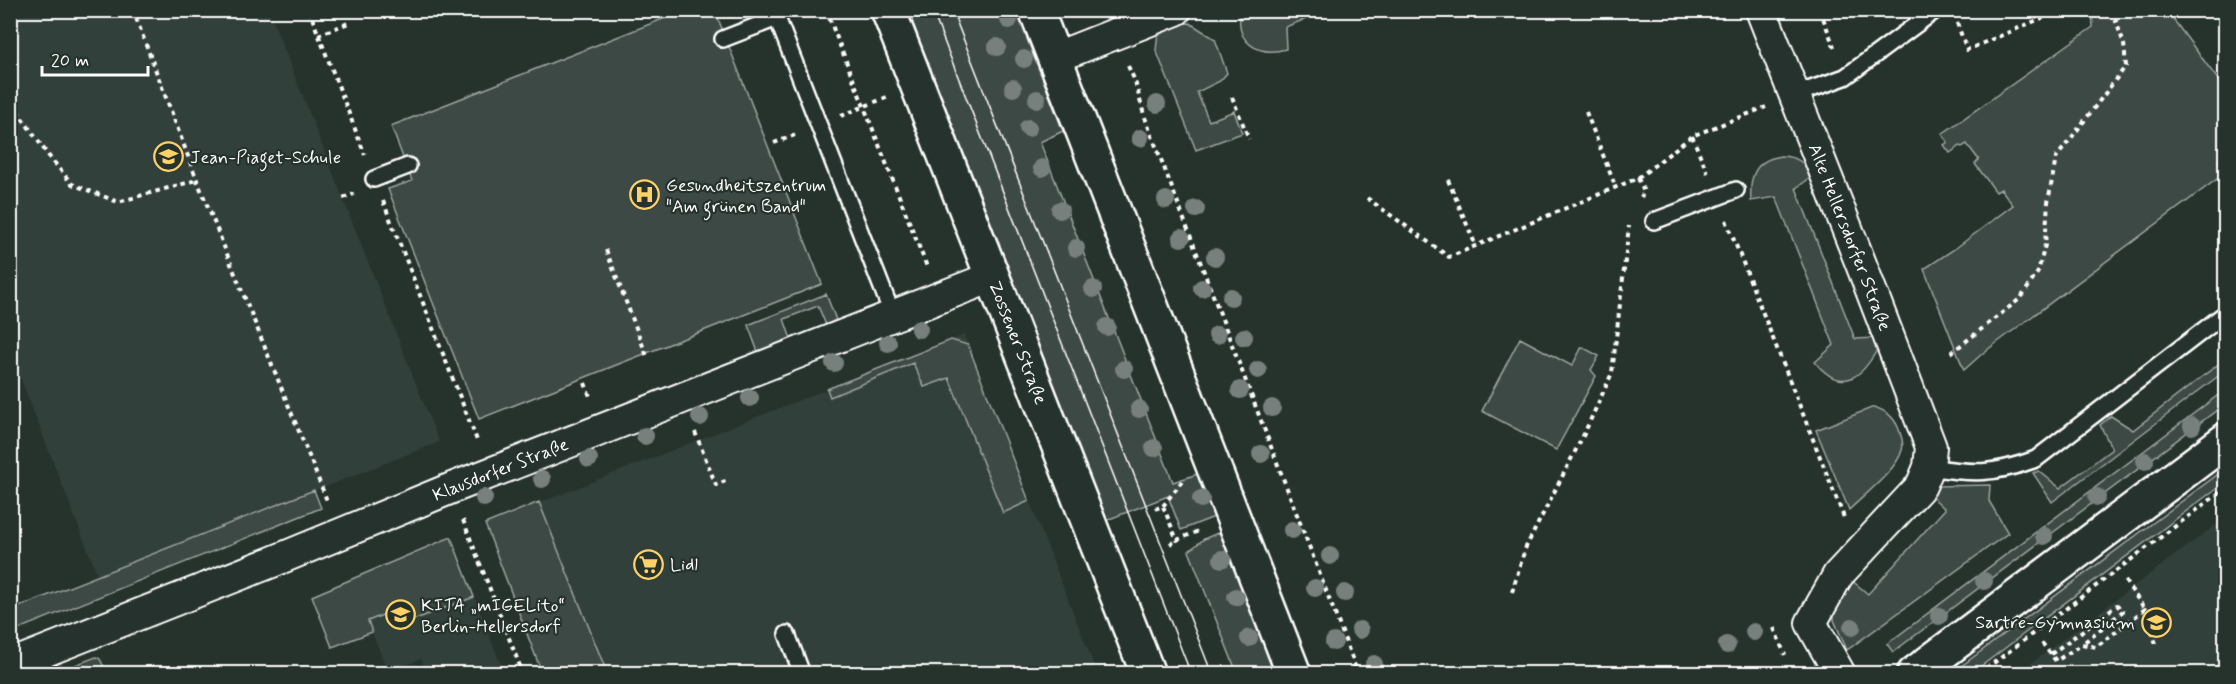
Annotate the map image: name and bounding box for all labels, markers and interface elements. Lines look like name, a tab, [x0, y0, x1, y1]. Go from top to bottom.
scale bar	[42, 39, 148, 77]
text: 20 m	[51, 49, 89, 73]
street label: Alte Hellersdorfer Straße	[1802, 140, 1897, 335]
school or university icon: Jean-Piaget-Schule	[153, 141, 185, 173]
place label: Jean-Piaget-Schule	[190, 146, 341, 172]
place label: Gesundheitszentrum "Am grünen Band"	[666, 174, 826, 221]
hospital icon: Gesundheitszentrum "Am grünen Band"	[629, 179, 661, 211]
street label: Zossener Straße	[982, 278, 1052, 408]
street label: Klausdorfer Straße	[429, 433, 572, 508]
supermarket icon: Lidl	[633, 548, 665, 580]
place label: Lidl	[670, 553, 698, 577]
place label: KITA „mIGELito“ Berlin-Hellersdorf	[421, 594, 565, 639]
school or university icon: KITA „mIGELito“ Berlin-Hellersdorf	[384, 599, 416, 631]
school or university icon: Sartre-Gymnasium	[2140, 606, 2172, 638]
place label: Sartre-Gymnasium	[1975, 611, 2135, 635]

